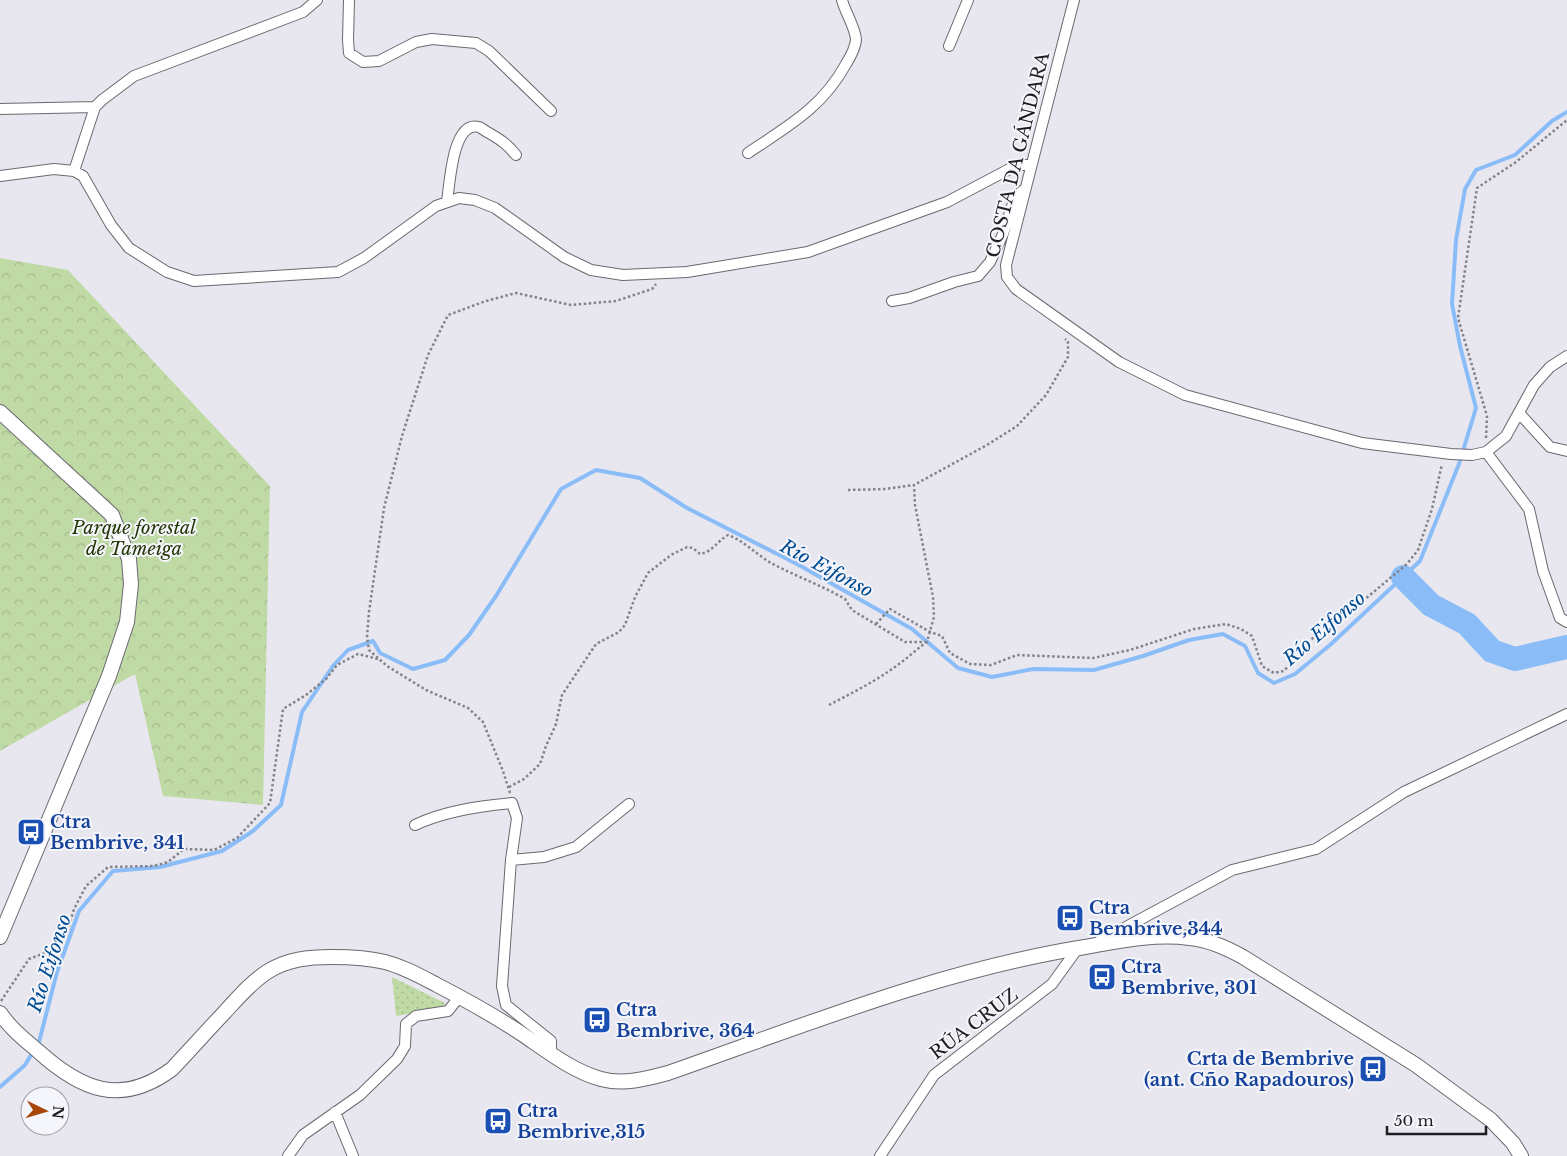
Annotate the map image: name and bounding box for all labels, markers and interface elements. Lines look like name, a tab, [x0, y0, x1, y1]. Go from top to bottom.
street label: COSTA DA GÁNDARA	[981, 49, 1054, 260]
park label: Parque forestal de Tameiga	[71, 517, 196, 560]
water label: Río Eifonso	[776, 534, 877, 602]
water label: Río Eifonso	[1278, 586, 1370, 671]
place label: Ctra Bembrive, 341	[50, 811, 185, 854]
bus stop icon: Ctra Bembrive, 341	[16, 817, 46, 847]
place label: Ctra Bembrive,344	[1089, 897, 1223, 940]
bus stop icon: Ctra Bembrive,344	[1055, 903, 1085, 933]
water label: Río Eifonso	[23, 911, 76, 1016]
place label: Ctra Bembrive, 301	[1121, 956, 1257, 999]
bus stop icon: Ctra Bembrive, 301	[1087, 962, 1117, 992]
street label: RÚA CRUZ	[925, 983, 1022, 1064]
place label: Ctra Bembrive, 364	[616, 999, 755, 1042]
bus stop icon: Ctra Bembrive, 364	[582, 1005, 612, 1035]
place label: Crta de Bembrive (ant. Cño Rapadouros)	[1144, 1048, 1354, 1091]
bus stop icon: Crta de Bembrive (ant. Cño Rapadouros)	[1358, 1054, 1388, 1084]
north arrow	[20, 1086, 70, 1136]
place label: Ctra Bembrive,315	[517, 1100, 645, 1143]
scale bar	[1387, 1104, 1486, 1136]
text: N	[48, 1105, 67, 1119]
bus stop icon: Ctra Bembrive,315	[483, 1106, 513, 1136]
text: 50 m	[1394, 1111, 1434, 1130]

